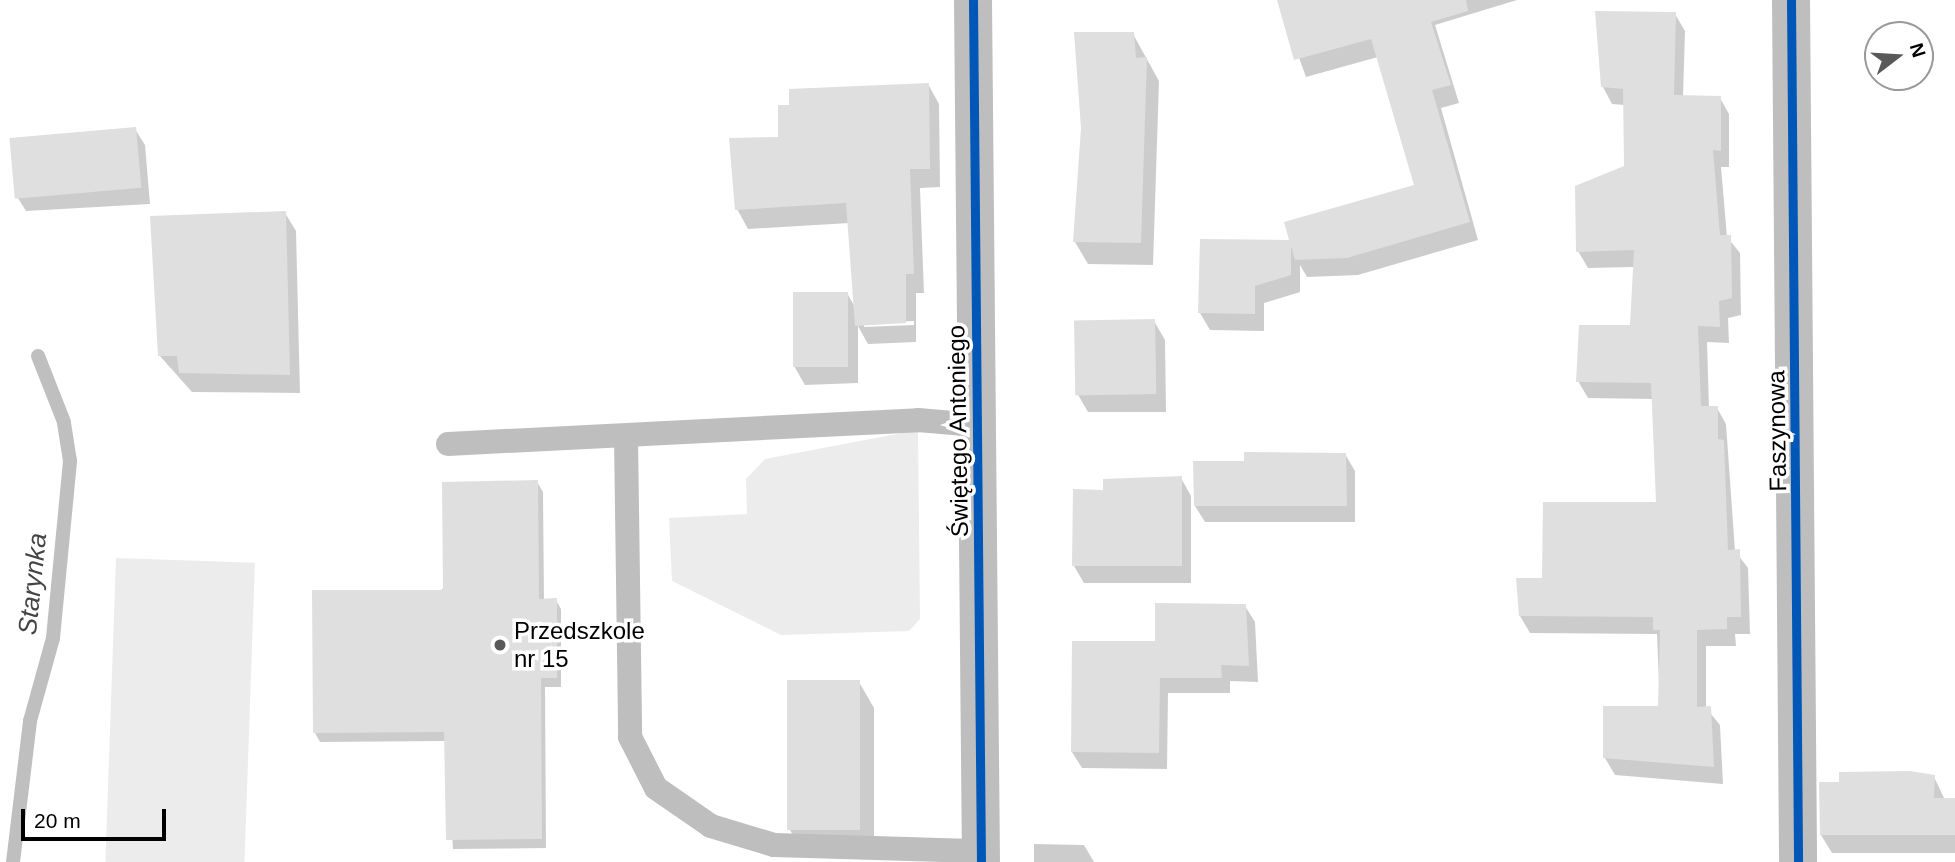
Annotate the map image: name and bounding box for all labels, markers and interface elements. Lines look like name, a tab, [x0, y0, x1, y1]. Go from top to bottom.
north arrow	[1864, 21, 1934, 91]
text: N	[1906, 41, 1930, 60]
street label: Świętego Antoniego	[942, 324, 974, 538]
street label: Faszynowa	[1762, 370, 1792, 492]
water label: Starynka	[12, 531, 54, 637]
place label: Przedszkole nr 15	[514, 617, 645, 673]
marker: Przedszkole nr 15	[492, 637, 508, 653]
scale bar	[24, 796, 170, 840]
text: 20 m	[34, 809, 81, 832]

